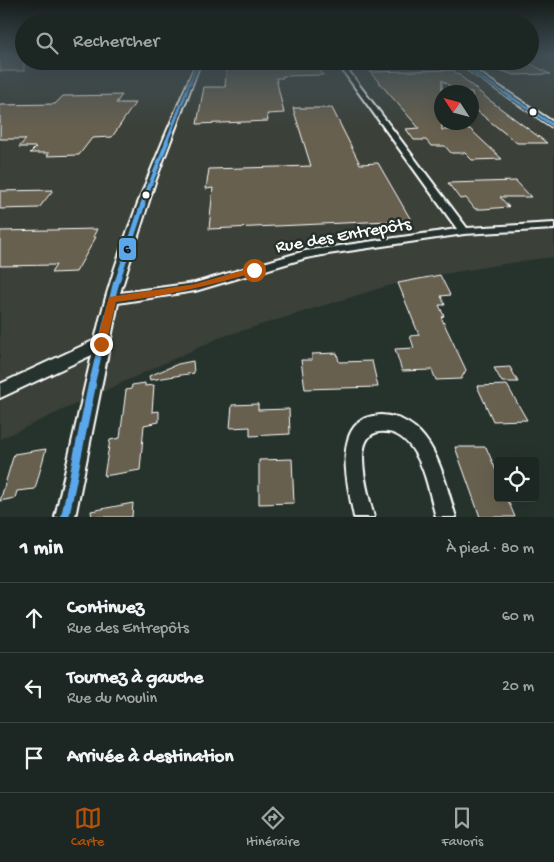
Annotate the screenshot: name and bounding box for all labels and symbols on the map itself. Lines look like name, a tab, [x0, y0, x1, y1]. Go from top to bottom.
north arrow	[434, 85, 479, 130]
unlabelled marker	[528, 107, 538, 117]
unlabelled marker	[141, 190, 151, 200]
street label: Rue des Entrepôts	[274, 214, 414, 259]
line badge: 6	[118, 237, 137, 261]
text: 6	[123, 242, 131, 259]
route start	[243, 259, 266, 282]
route end	[90, 333, 113, 356]

